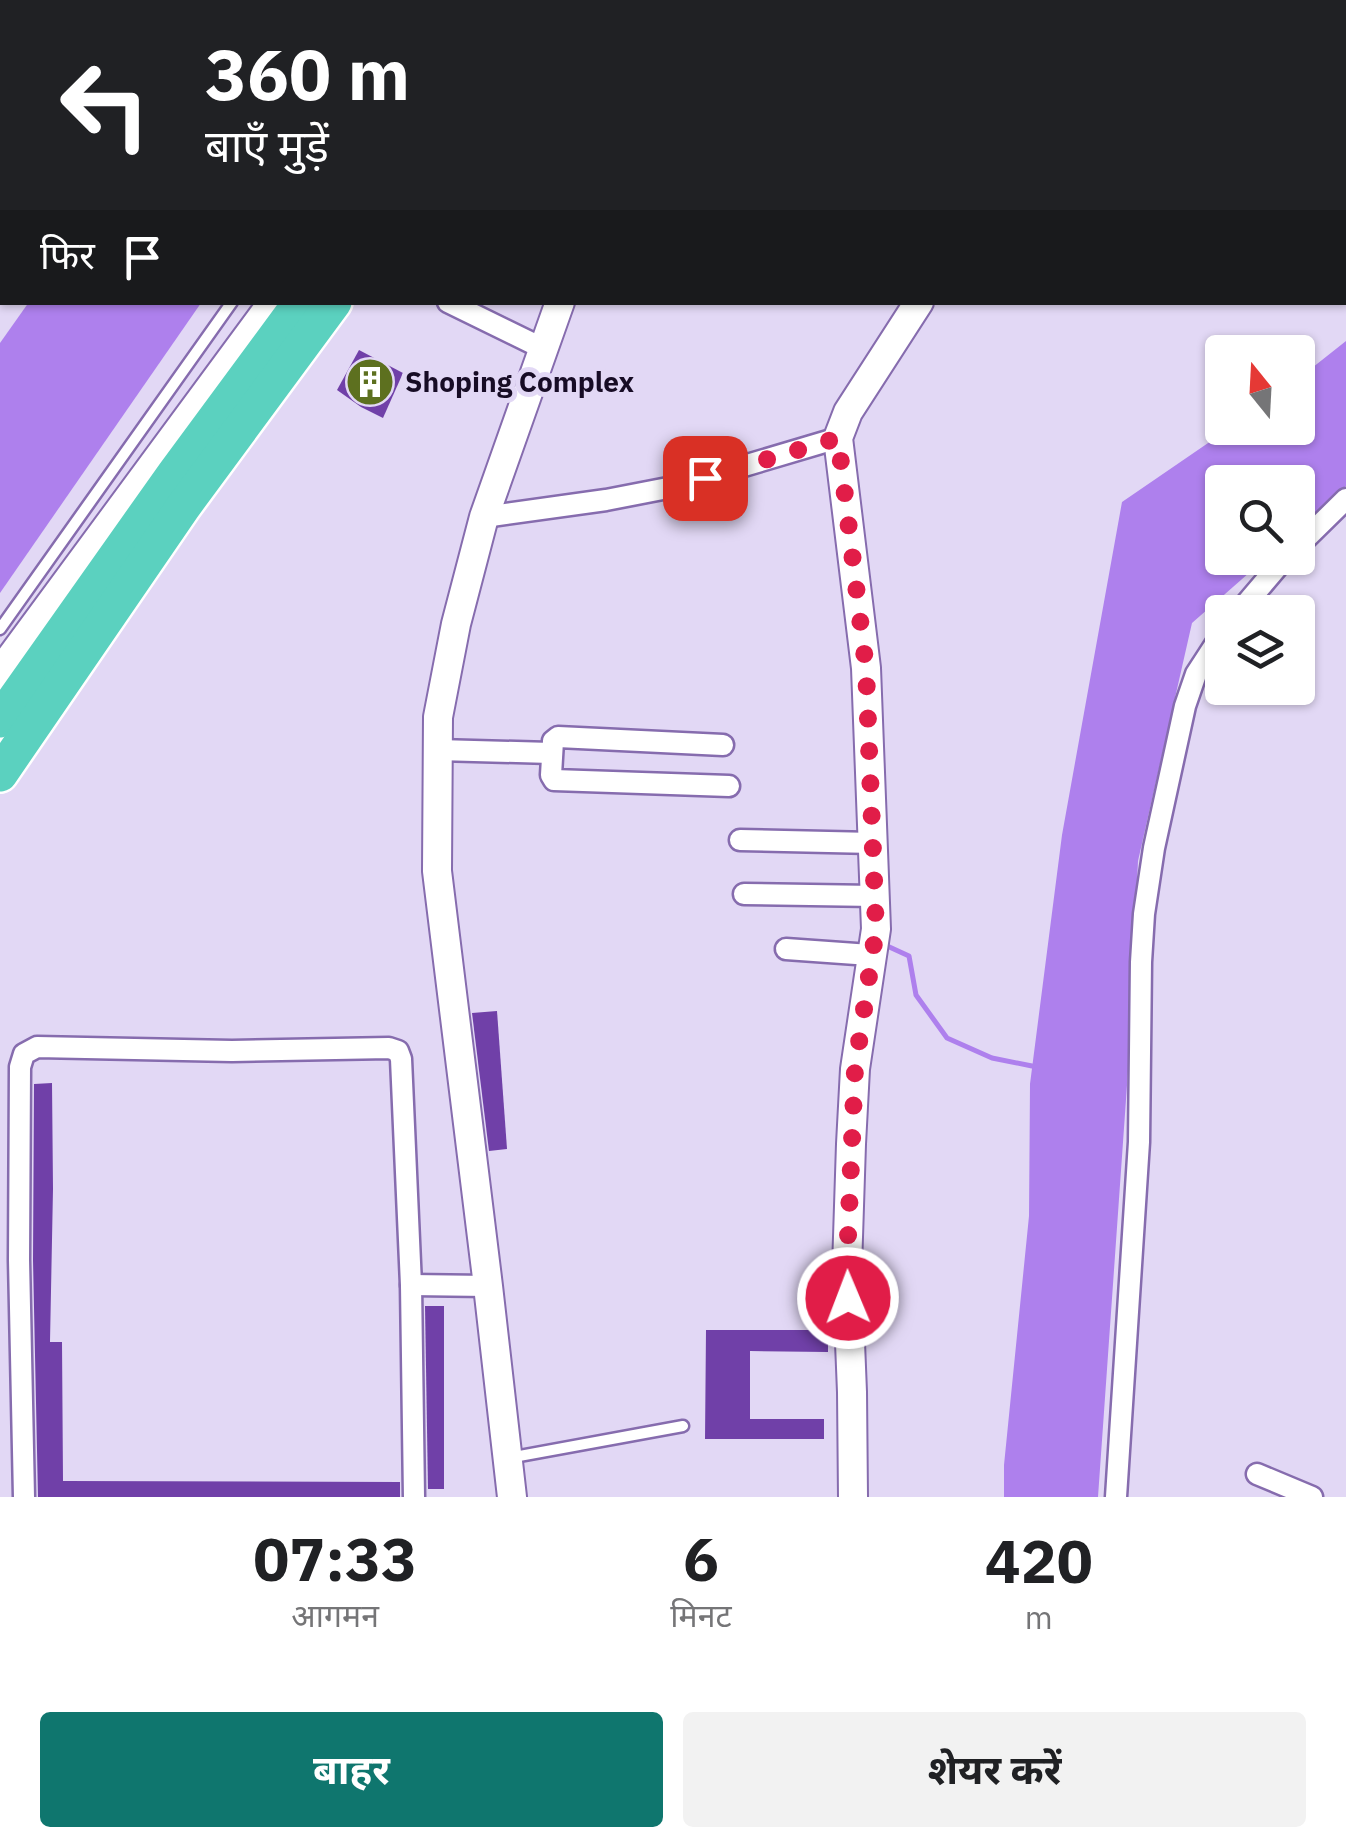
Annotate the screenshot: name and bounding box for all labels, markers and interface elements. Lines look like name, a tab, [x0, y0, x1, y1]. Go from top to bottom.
text: 360 m	[205, 28, 410, 119]
icon: left	[40, 40, 170, 170]
text: बाएँ मुड़ें	[205, 116, 329, 174]
text: फिर	[40, 230, 95, 279]
icon: arrive	[115, 230, 170, 285]
north arrow	[1205, 335, 1315, 445]
map controls	[1205, 335, 1315, 705]
building icon: Shoping Complex	[344, 356, 396, 408]
place label: Shoping Complex	[405, 363, 635, 400]
pin	[663, 436, 748, 521]
icon: arrive	[678, 451, 733, 506]
button: search	[1205, 465, 1315, 575]
button: layers	[1205, 595, 1315, 705]
position arrow	[796, 1246, 900, 1350]
text: 07:33	[253, 1519, 417, 1598]
text: 6	[683, 1519, 719, 1598]
text: 420	[985, 1521, 1093, 1600]
text: आगमन	[291, 1594, 379, 1636]
text: मिनट	[670, 1594, 732, 1636]
text: m	[1025, 1596, 1053, 1638]
button: बाहर	[40, 1712, 663, 1827]
button: शेयर करें	[683, 1712, 1306, 1827]

